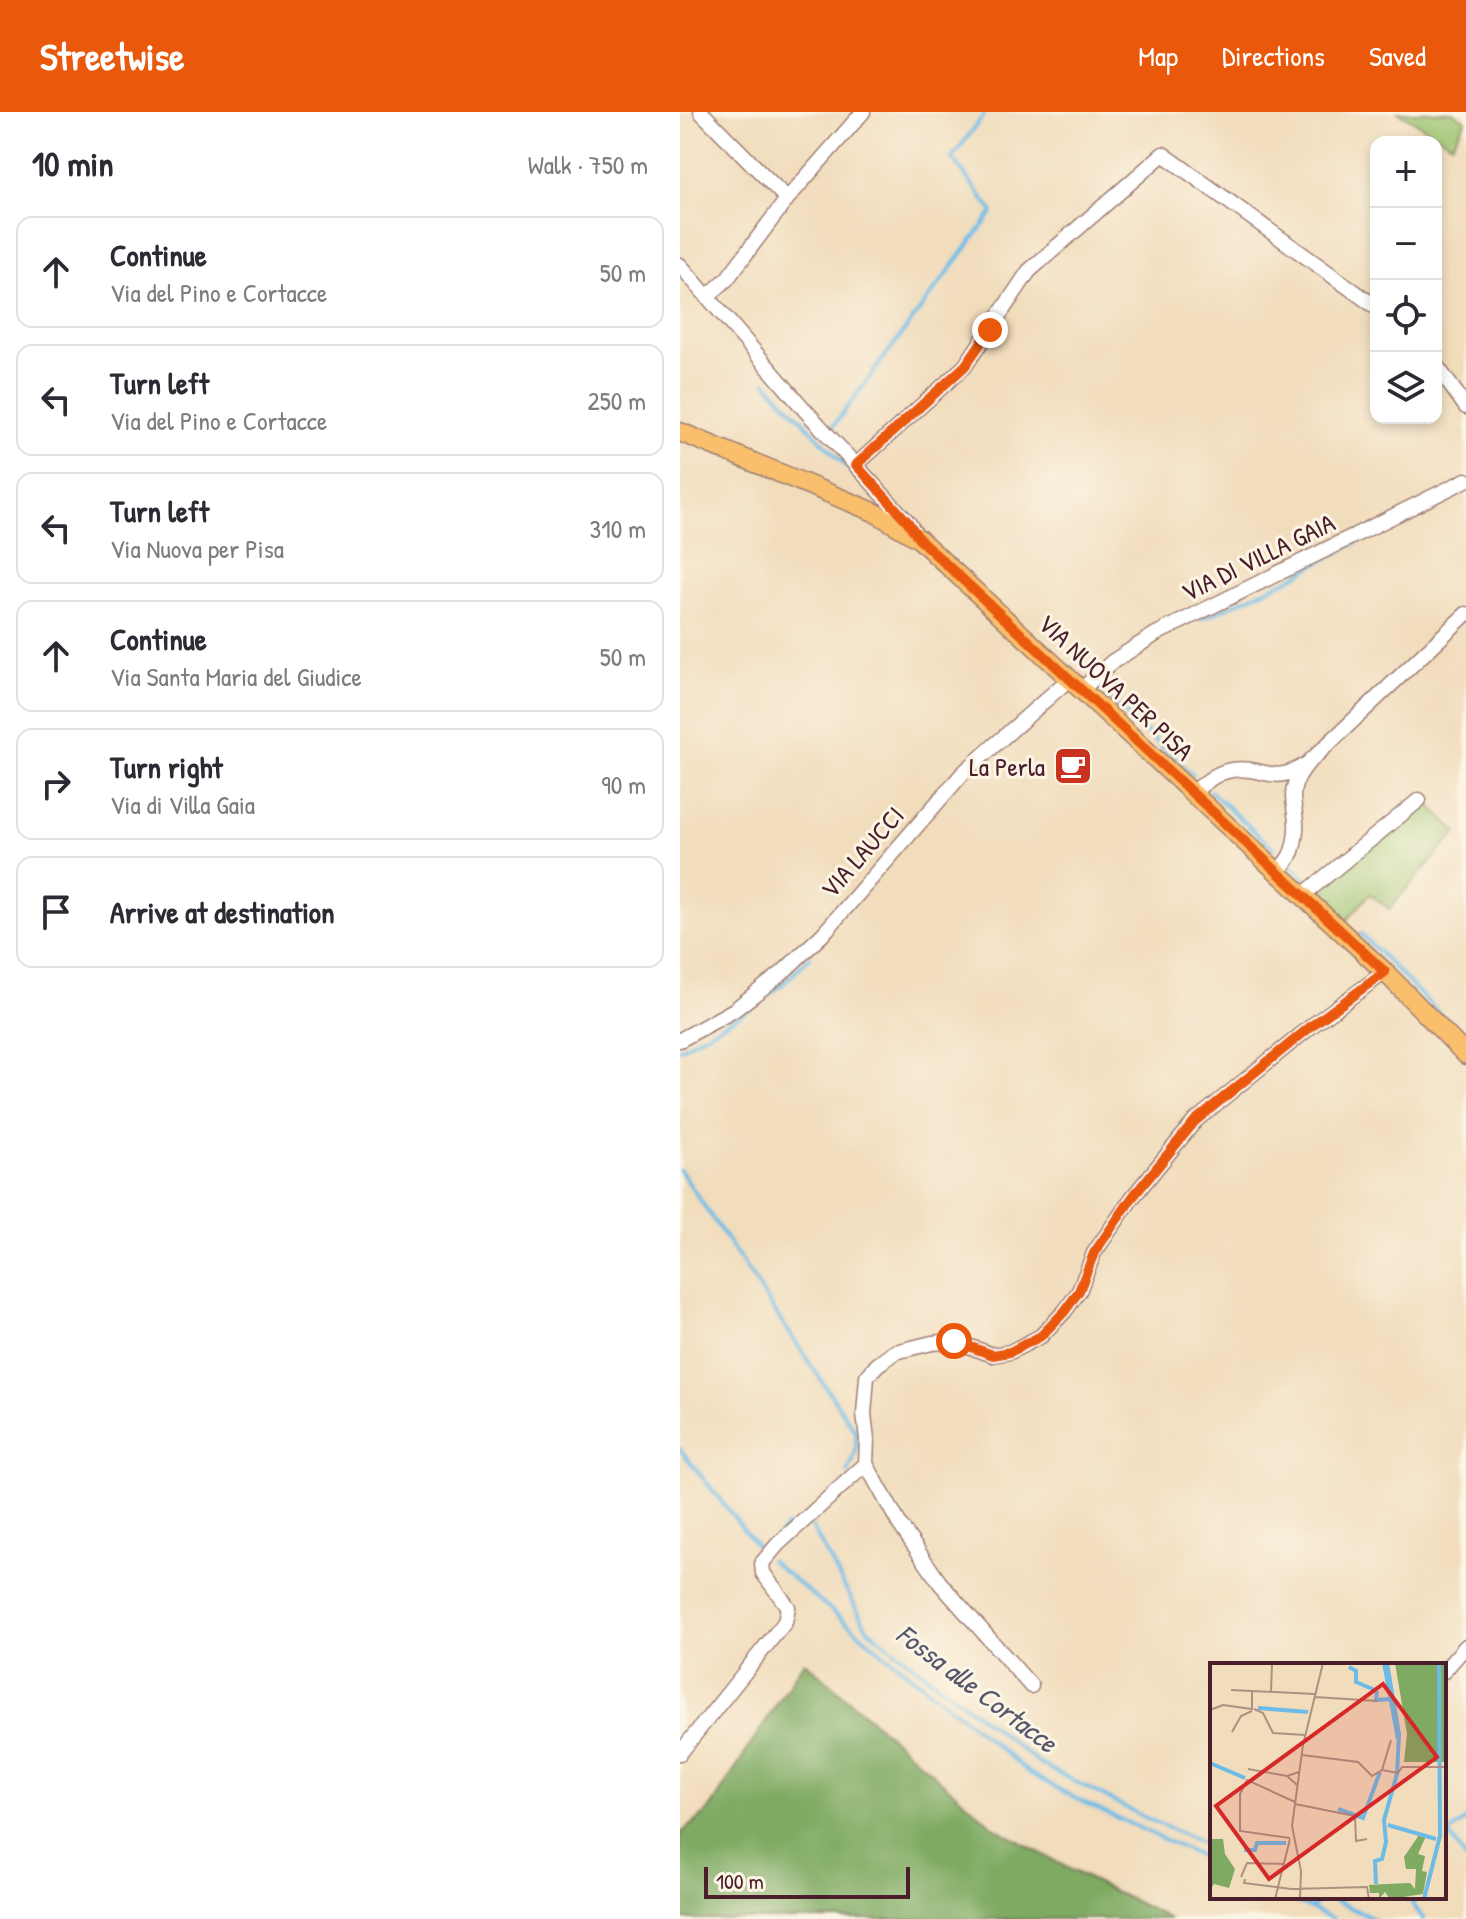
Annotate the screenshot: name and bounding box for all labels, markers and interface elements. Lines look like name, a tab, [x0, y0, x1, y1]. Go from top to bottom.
text: Streetwise	[40, 30, 184, 82]
text: Map	[1138, 37, 1178, 75]
text: Directions	[1222, 37, 1325, 75]
text: Saved	[1369, 37, 1426, 75]
map controls	[1370, 136, 1442, 424]
button: +	[1370, 136, 1442, 208]
text: 10 min	[32, 141, 114, 187]
text: Walk · 750 m	[528, 147, 648, 182]
button: −	[1370, 208, 1442, 280]
text: Continue	[110, 235, 207, 275]
icon: ahead	[34, 250, 78, 294]
text: 50 m	[600, 255, 646, 290]
text: Via del Pino e Cortacce	[110, 275, 327, 310]
button: locate	[1370, 280, 1442, 352]
route end	[972, 312, 1008, 348]
button: layers	[1370, 352, 1442, 424]
text: Turn left	[110, 363, 209, 403]
icon: left	[34, 378, 78, 422]
text: 250 m	[588, 383, 646, 418]
text: Via del Pino e Cortacce	[110, 403, 327, 438]
text: Turn left	[110, 491, 209, 531]
street label: VIA DI VILLA GAIA	[1175, 505, 1341, 609]
icon: left	[34, 506, 78, 550]
text: 310 m	[590, 511, 646, 546]
text: Via Nuova per Pisa	[110, 531, 284, 566]
street label: VIA NUOVA PER PISA	[1031, 606, 1201, 768]
text: Continue	[110, 619, 207, 659]
icon: ahead	[34, 634, 78, 678]
text: 50 m	[600, 639, 646, 674]
text: Via Santa Maria del Giudice	[110, 659, 362, 694]
cafe icon: La Perla	[1052, 745, 1094, 787]
text: Turn right	[110, 747, 223, 787]
place label: La Perla	[969, 749, 1045, 784]
icon: right	[34, 762, 78, 806]
text: 90 m	[601, 767, 646, 802]
text: Via di Villa Gaia	[110, 787, 255, 822]
street label: VIA LAUCCI	[812, 799, 912, 905]
icon: arrive	[34, 890, 78, 934]
text: Arrive at destination	[110, 892, 335, 932]
route start	[936, 1323, 972, 1359]
water label: Fossa alle Cortacce	[889, 1615, 1067, 1762]
inset map	[1210, 1663, 1446, 1899]
scale bar	[704, 1863, 910, 1899]
text: 100 m	[716, 1866, 764, 1896]

